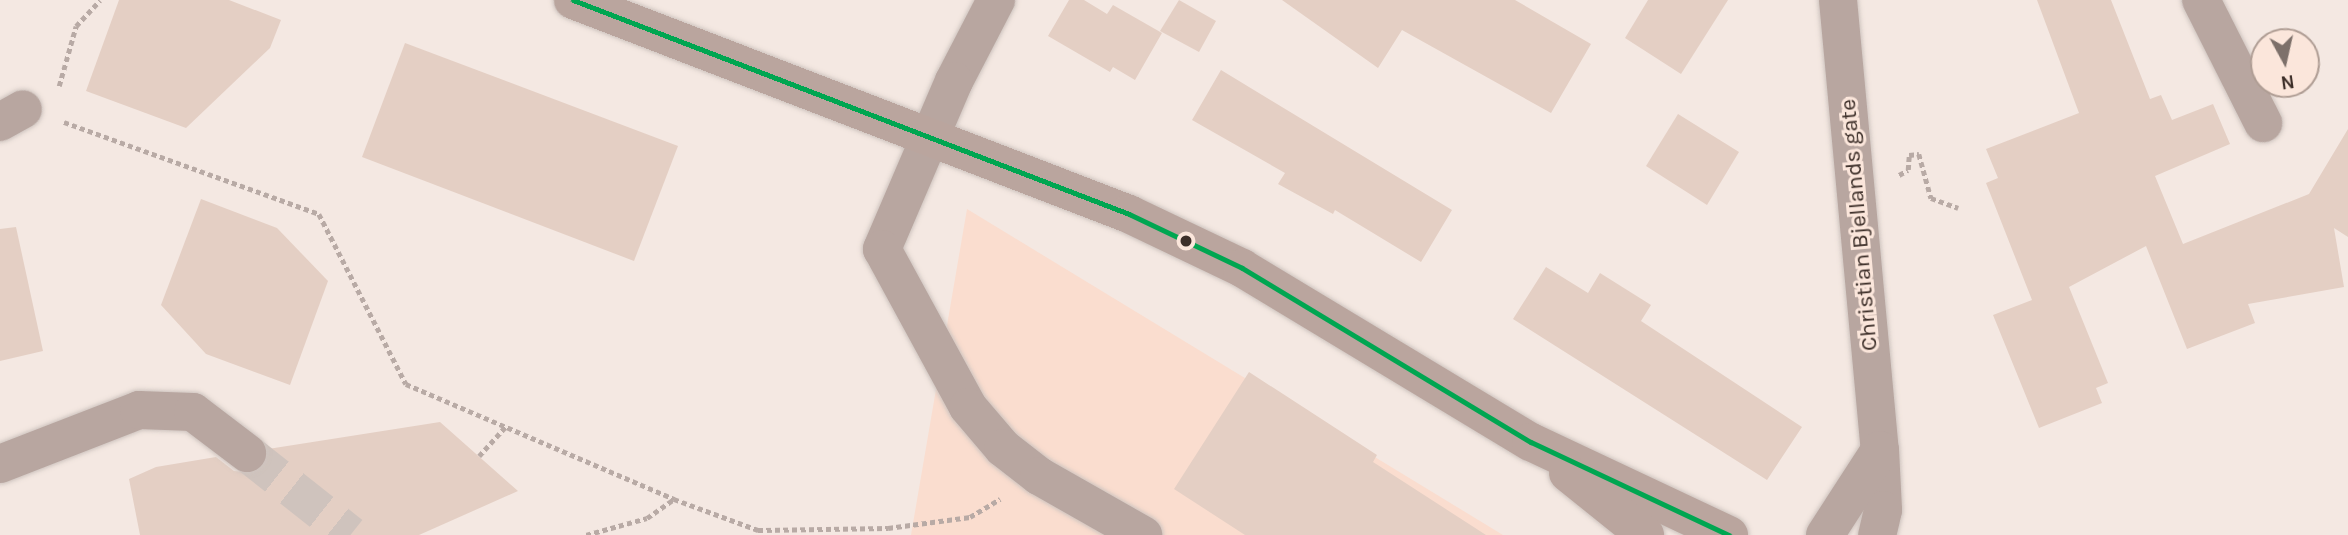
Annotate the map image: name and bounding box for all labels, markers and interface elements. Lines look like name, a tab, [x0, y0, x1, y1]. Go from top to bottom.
north arrow	[2250, 28, 2320, 98]
text: N	[2279, 70, 2296, 94]
street label: Christian Bjellands gate	[1834, 98, 1884, 352]
unlabelled marker	[1179, 234, 1193, 248]

